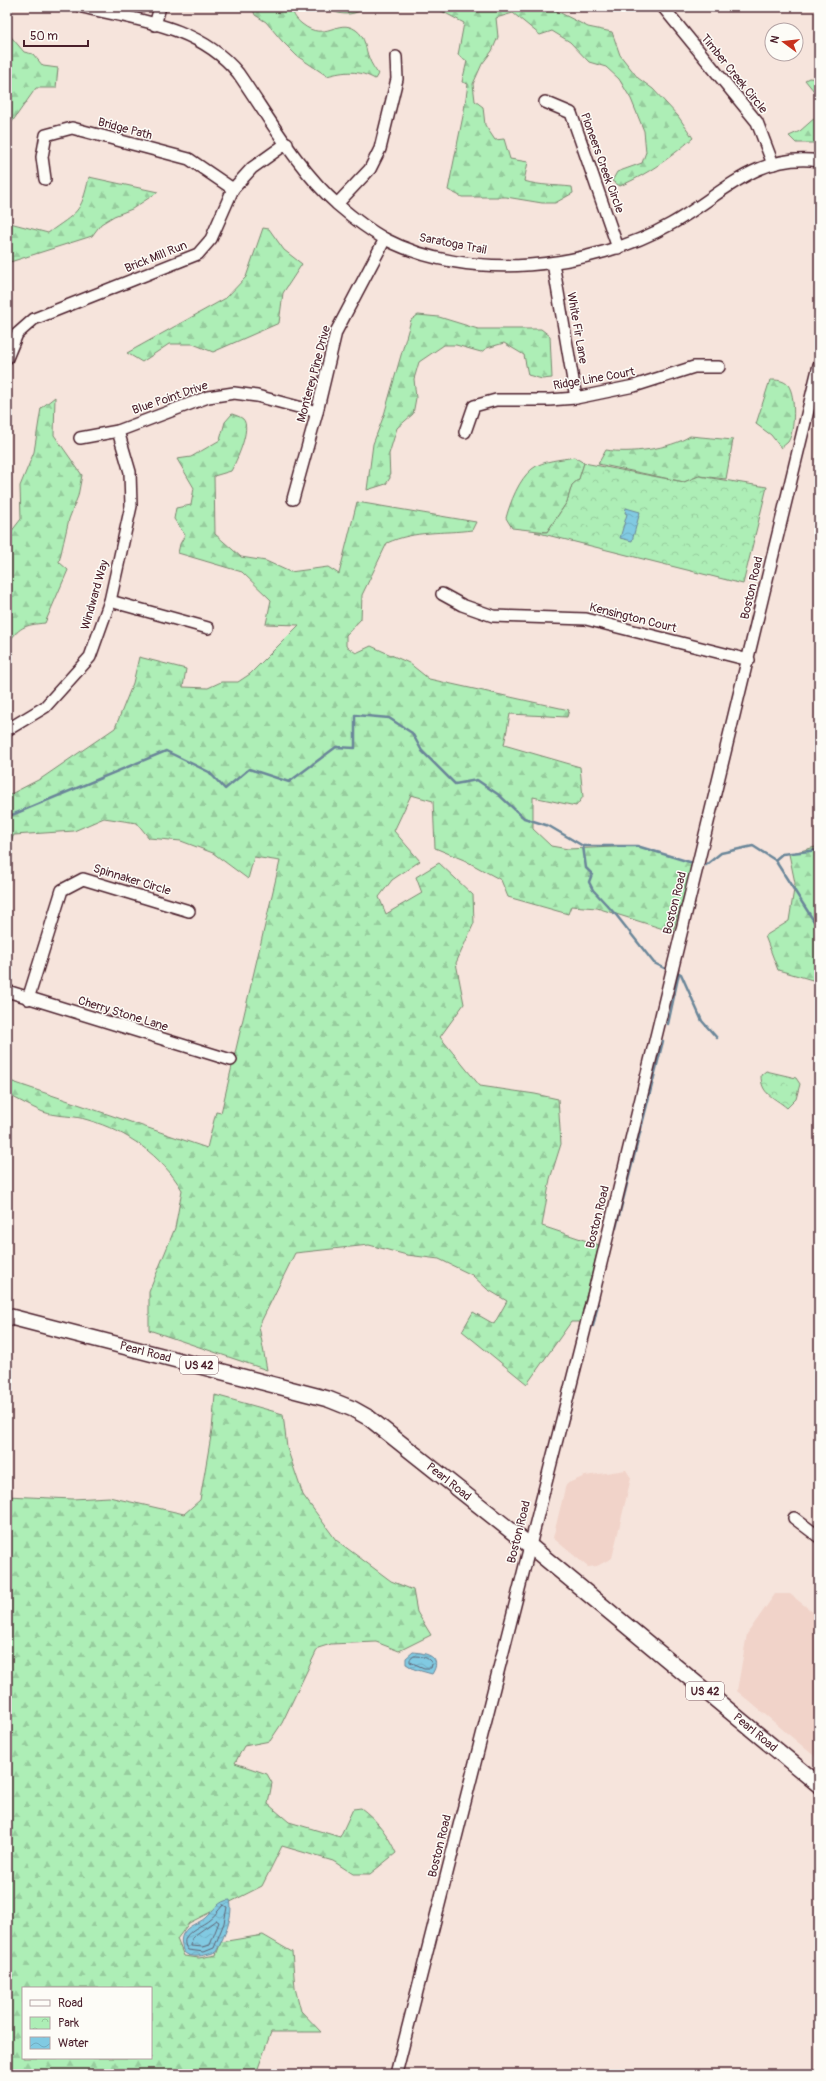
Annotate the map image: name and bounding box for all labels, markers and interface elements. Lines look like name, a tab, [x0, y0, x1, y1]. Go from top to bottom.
scale bar	[24, 22, 88, 48]
north arrow	[764, 22, 804, 62]
text: 50 m	[30, 29, 58, 44]
street label: Timber Creek Circle	[698, 31, 771, 117]
text: N	[768, 34, 782, 45]
street label: Pioneers Creek Circle	[577, 111, 627, 215]
street label: Bridge Path	[96, 115, 154, 144]
street label: Saratoga Trail	[418, 230, 488, 258]
street label: Brick Mill Run	[123, 238, 189, 276]
street label: White Fir Lane	[563, 291, 591, 365]
street label: Monterey Pine Drive	[294, 324, 334, 424]
street label: Ridge Line Court	[552, 364, 636, 394]
street label: Blue Point Drive	[130, 378, 210, 418]
street label: Boston Road	[737, 555, 767, 621]
street label: Windward Way	[78, 558, 112, 632]
street label: Kensington Court	[588, 600, 678, 636]
street label: Spinnaker Circle	[91, 861, 173, 899]
street label: Boston Road	[660, 870, 690, 936]
street label: Cherry Stone Lane	[76, 993, 170, 1035]
street label: Boston Road	[583, 1184, 613, 1250]
street label: Pearl Road	[118, 1338, 173, 1366]
road number: US 42	[180, 1356, 218, 1374]
street label: Pearl Road	[424, 1459, 474, 1504]
street label: Boston Road	[504, 1499, 534, 1565]
road number: US 42	[686, 1682, 724, 1700]
street label: Pearl Road	[730, 1710, 781, 1755]
street label: Boston Road	[425, 1813, 455, 1879]
legend	[22, 1987, 152, 2059]
text: Road	[58, 1996, 83, 2011]
text: Park	[58, 2016, 79, 2031]
text: Water	[58, 2036, 89, 2051]

